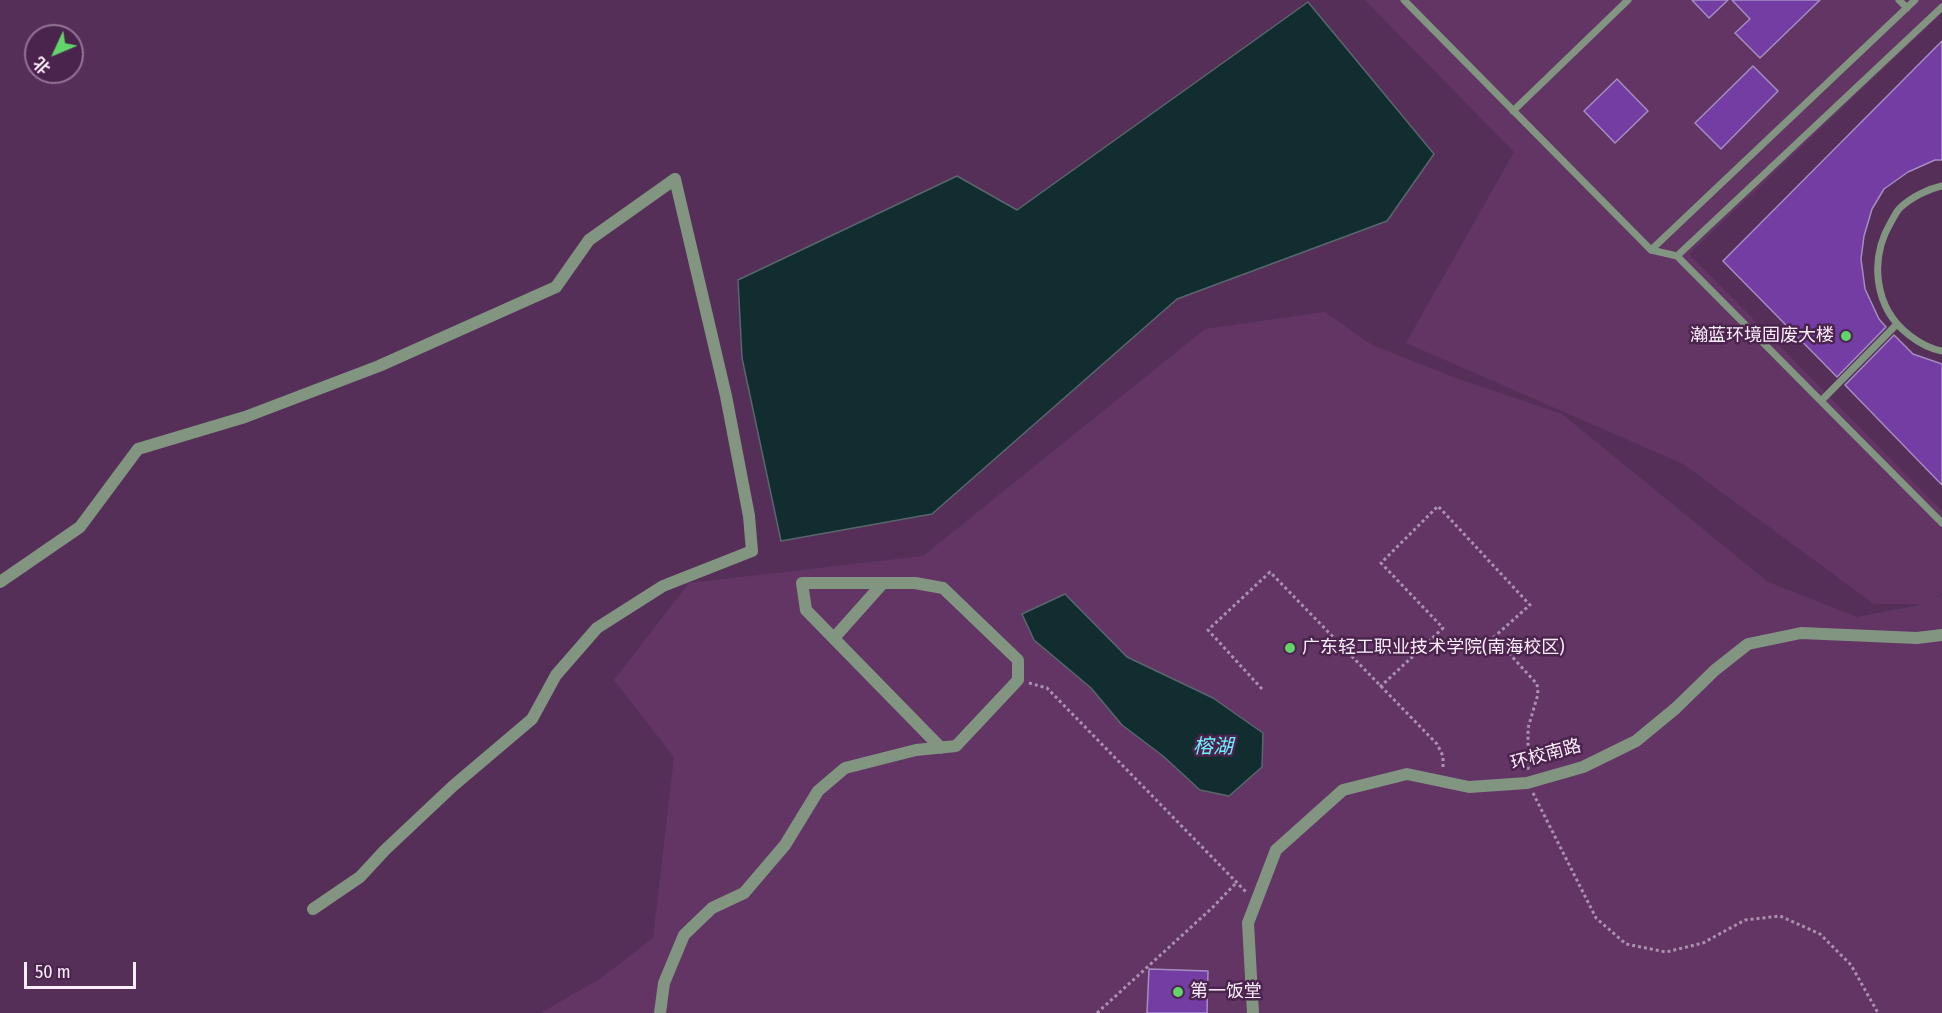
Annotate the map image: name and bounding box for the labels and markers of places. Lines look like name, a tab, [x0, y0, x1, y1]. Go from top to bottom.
place label: 瀚蓝环境固废大楼	[1690, 325, 1834, 347]
marker: 瀚蓝环境固废大楼	[1839, 329, 1853, 343]
place label: 广东轻工职业技术学院(南海校区)	[1302, 637, 1565, 659]
marker: 广东轻工职业技术学院(南海校区)	[1283, 641, 1297, 655]
place label: 第一饭堂	[1190, 981, 1262, 1003]
marker: 第一饭堂	[1171, 985, 1185, 999]

